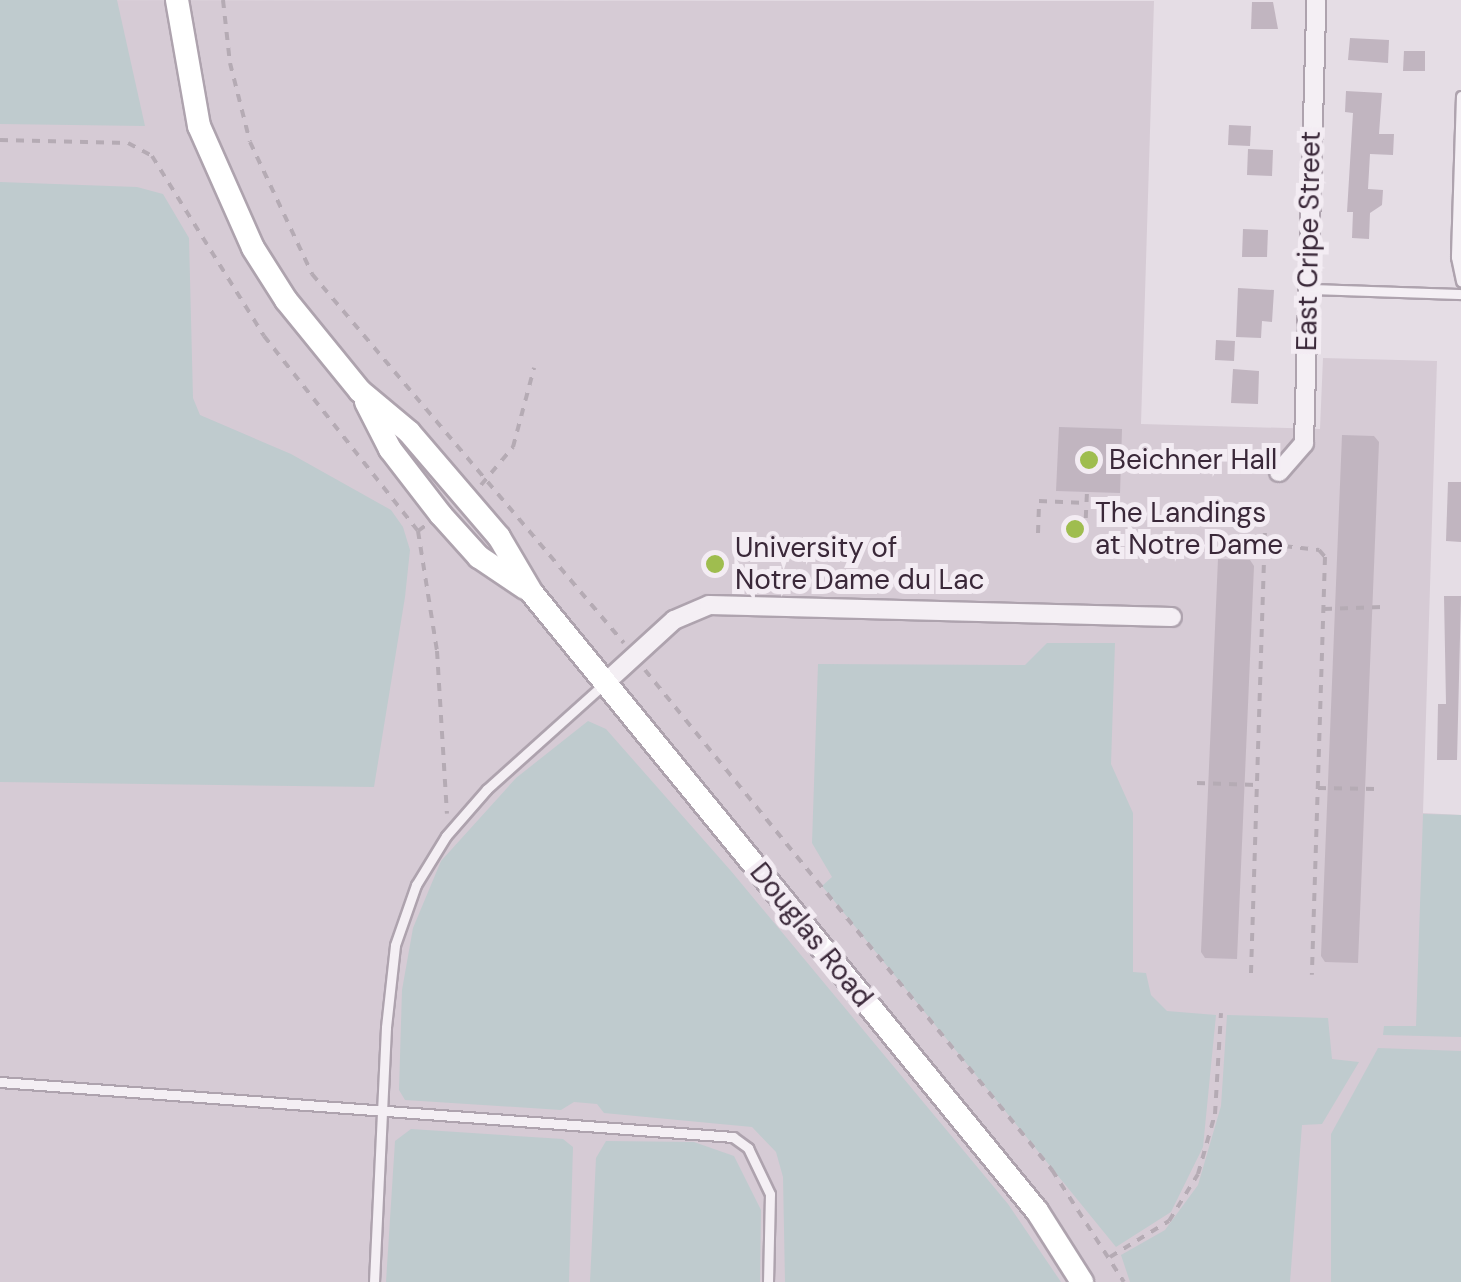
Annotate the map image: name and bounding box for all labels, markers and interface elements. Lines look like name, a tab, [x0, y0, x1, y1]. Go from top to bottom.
street label: East Cripe Street	[1290, 131, 1328, 351]
place label: Beichner Hall	[1109, 443, 1277, 477]
marker: Beichner Hall	[1078, 449, 1100, 471]
place label: The Landings at Notre Dame	[1095, 496, 1283, 562]
marker: The Landings at Notre Dame	[1064, 518, 1086, 540]
place label: University of Notre Dame du Lac	[735, 531, 984, 597]
marker: University of Notre Dame du Lac	[704, 553, 726, 575]
street label: Douglas Road	[743, 856, 879, 1014]

